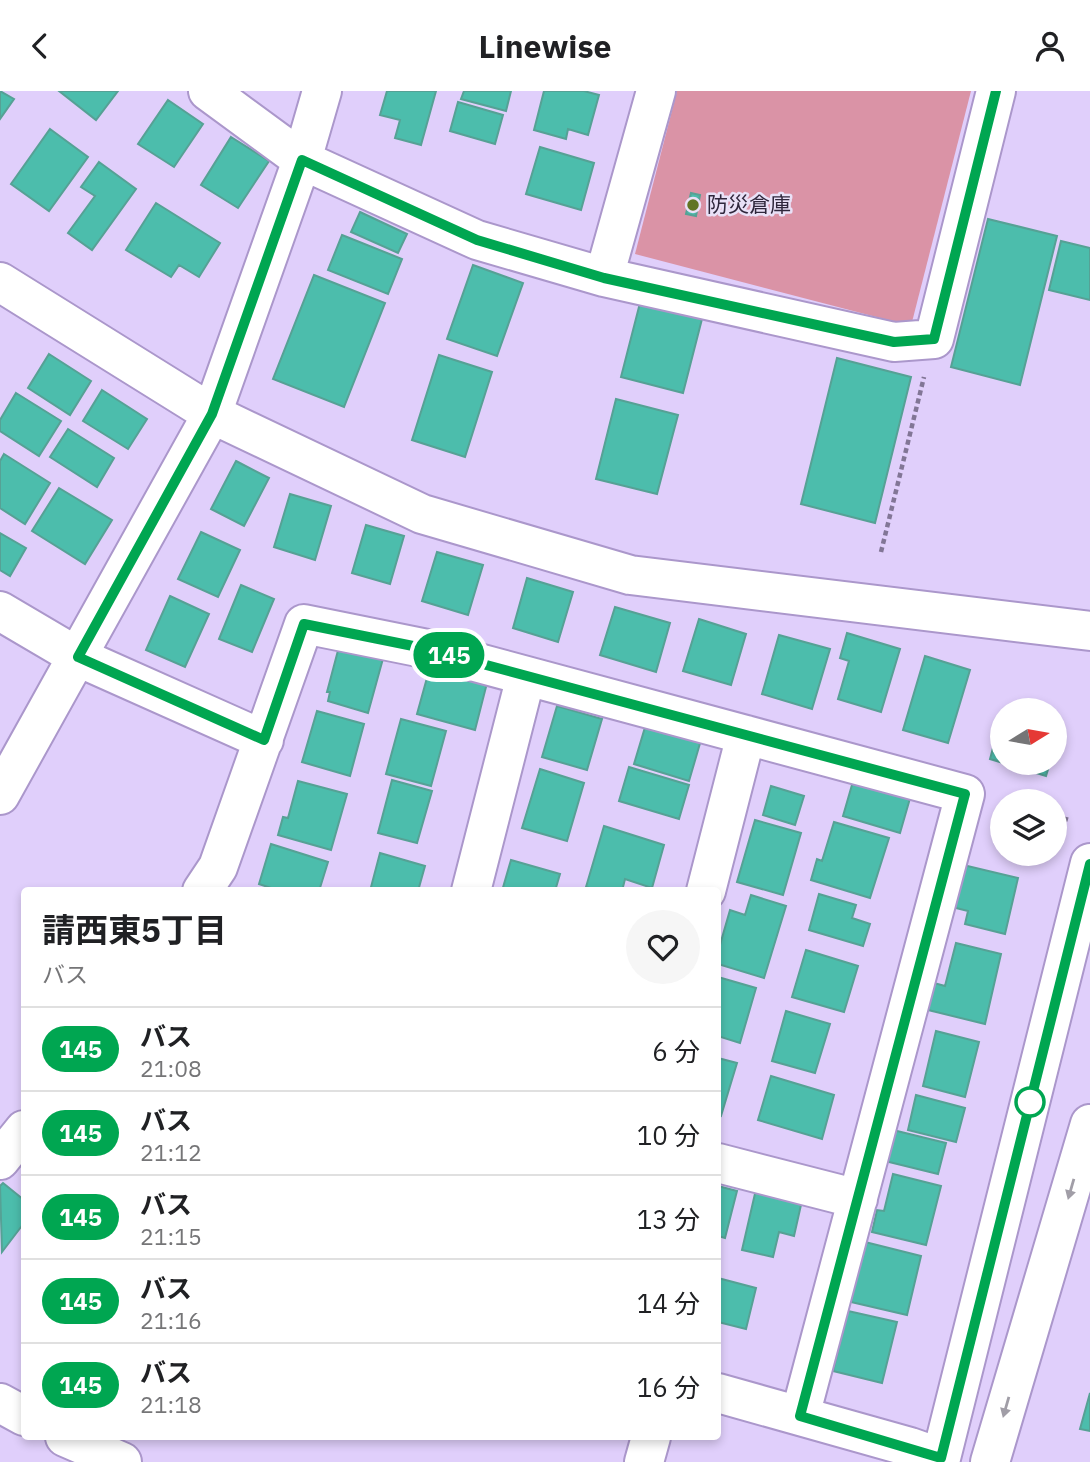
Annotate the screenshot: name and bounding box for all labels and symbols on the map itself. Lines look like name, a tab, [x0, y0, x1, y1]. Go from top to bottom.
place label: 防災倉庫	[707, 190, 791, 218]
marker: 防災倉庫	[685, 197, 701, 213]
line badge: 145	[409, 632, 489, 678]
north arrow	[990, 698, 1068, 775]
unlabelled marker	[1015, 1087, 1045, 1117]
one-way arrow	[1065, 1179, 1075, 1200]
one-way arrow	[1001, 1397, 1011, 1418]

